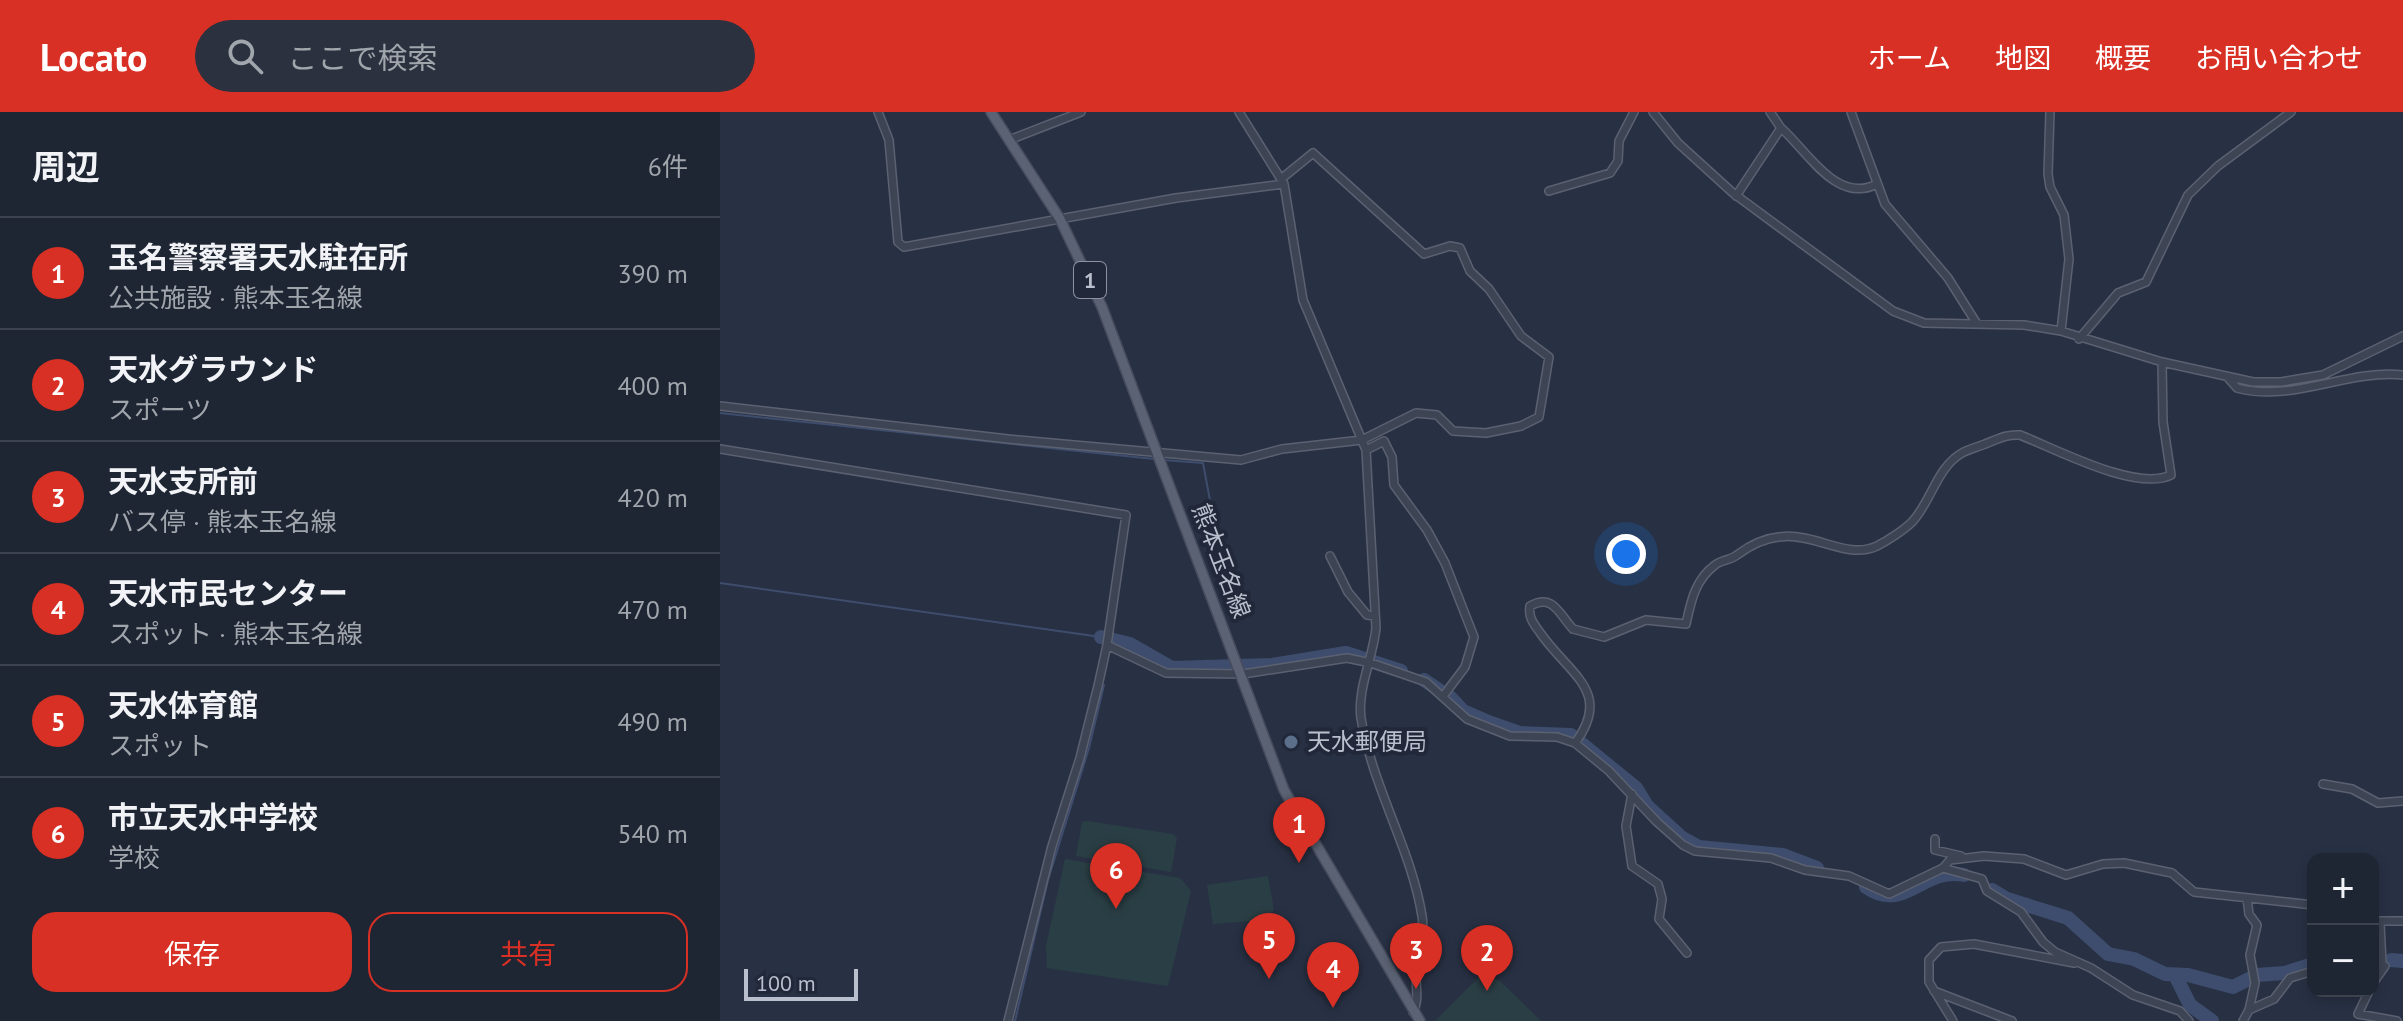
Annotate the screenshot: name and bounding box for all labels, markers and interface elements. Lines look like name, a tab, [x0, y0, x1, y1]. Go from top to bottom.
search box	[195, 20, 755, 92]
text: Locato	[40, 32, 147, 81]
icon: search	[223, 34, 267, 78]
text: ここで検索	[287, 38, 437, 77]
text: ホーム	[1868, 39, 1951, 76]
text: 地図	[1995, 39, 2051, 76]
text: 概要	[2095, 39, 2151, 76]
text: お問い合わせ	[2195, 39, 2363, 76]
text: 周辺	[32, 144, 100, 188]
text: 6件	[648, 150, 688, 183]
text: 玉名警察署天水駐在所	[108, 237, 408, 276]
text: 1	[51, 257, 65, 290]
text: 390 m	[617, 257, 688, 290]
road number: 1	[1074, 262, 1106, 298]
text: 公共施設 · 熊本玉名線	[108, 281, 363, 314]
text: 天水グラウンド	[108, 349, 318, 388]
text: 2	[51, 369, 65, 402]
text: 400 m	[617, 369, 688, 402]
text: スポーツ	[108, 393, 211, 426]
text: 天水支所前	[108, 461, 258, 500]
text: 3	[51, 481, 65, 514]
text: 420 m	[617, 481, 688, 514]
street label: 熊本玉名線	[1185, 499, 1257, 622]
text: バス停 · 熊本玉名線	[108, 505, 337, 538]
your location	[1606, 534, 1646, 574]
text: 天水市民センター	[108, 573, 348, 612]
text: 4	[51, 593, 65, 626]
text: 470 m	[617, 593, 688, 626]
text: スポット · 熊本玉名線	[108, 617, 363, 650]
text: 天水体育館	[108, 685, 258, 724]
text: 5	[51, 705, 65, 738]
text: 490 m	[617, 705, 688, 738]
place label: 天水郵便局	[1307, 726, 1427, 757]
text: スポット	[108, 729, 212, 762]
marker: 天水郵便局	[1282, 733, 1300, 751]
text: 市立天水中学校	[108, 797, 318, 836]
pin: 1	[1273, 797, 1325, 863]
text: 6	[51, 817, 65, 850]
text: 540 m	[617, 817, 688, 850]
text: 学校	[108, 841, 160, 874]
pin: 6	[1090, 843, 1142, 909]
map controls	[2307, 853, 2379, 997]
button: +	[2307, 853, 2379, 925]
button: 保存	[32, 912, 352, 992]
button: 共有	[368, 912, 688, 992]
pin: 5	[1243, 913, 1295, 979]
pin: 3	[1390, 923, 1442, 989]
pin: 2	[1461, 925, 1513, 991]
button: −	[2307, 925, 2379, 997]
pin: 4	[1307, 942, 1359, 1008]
scale bar	[744, 965, 858, 1001]
text: 100 m	[756, 969, 816, 997]

